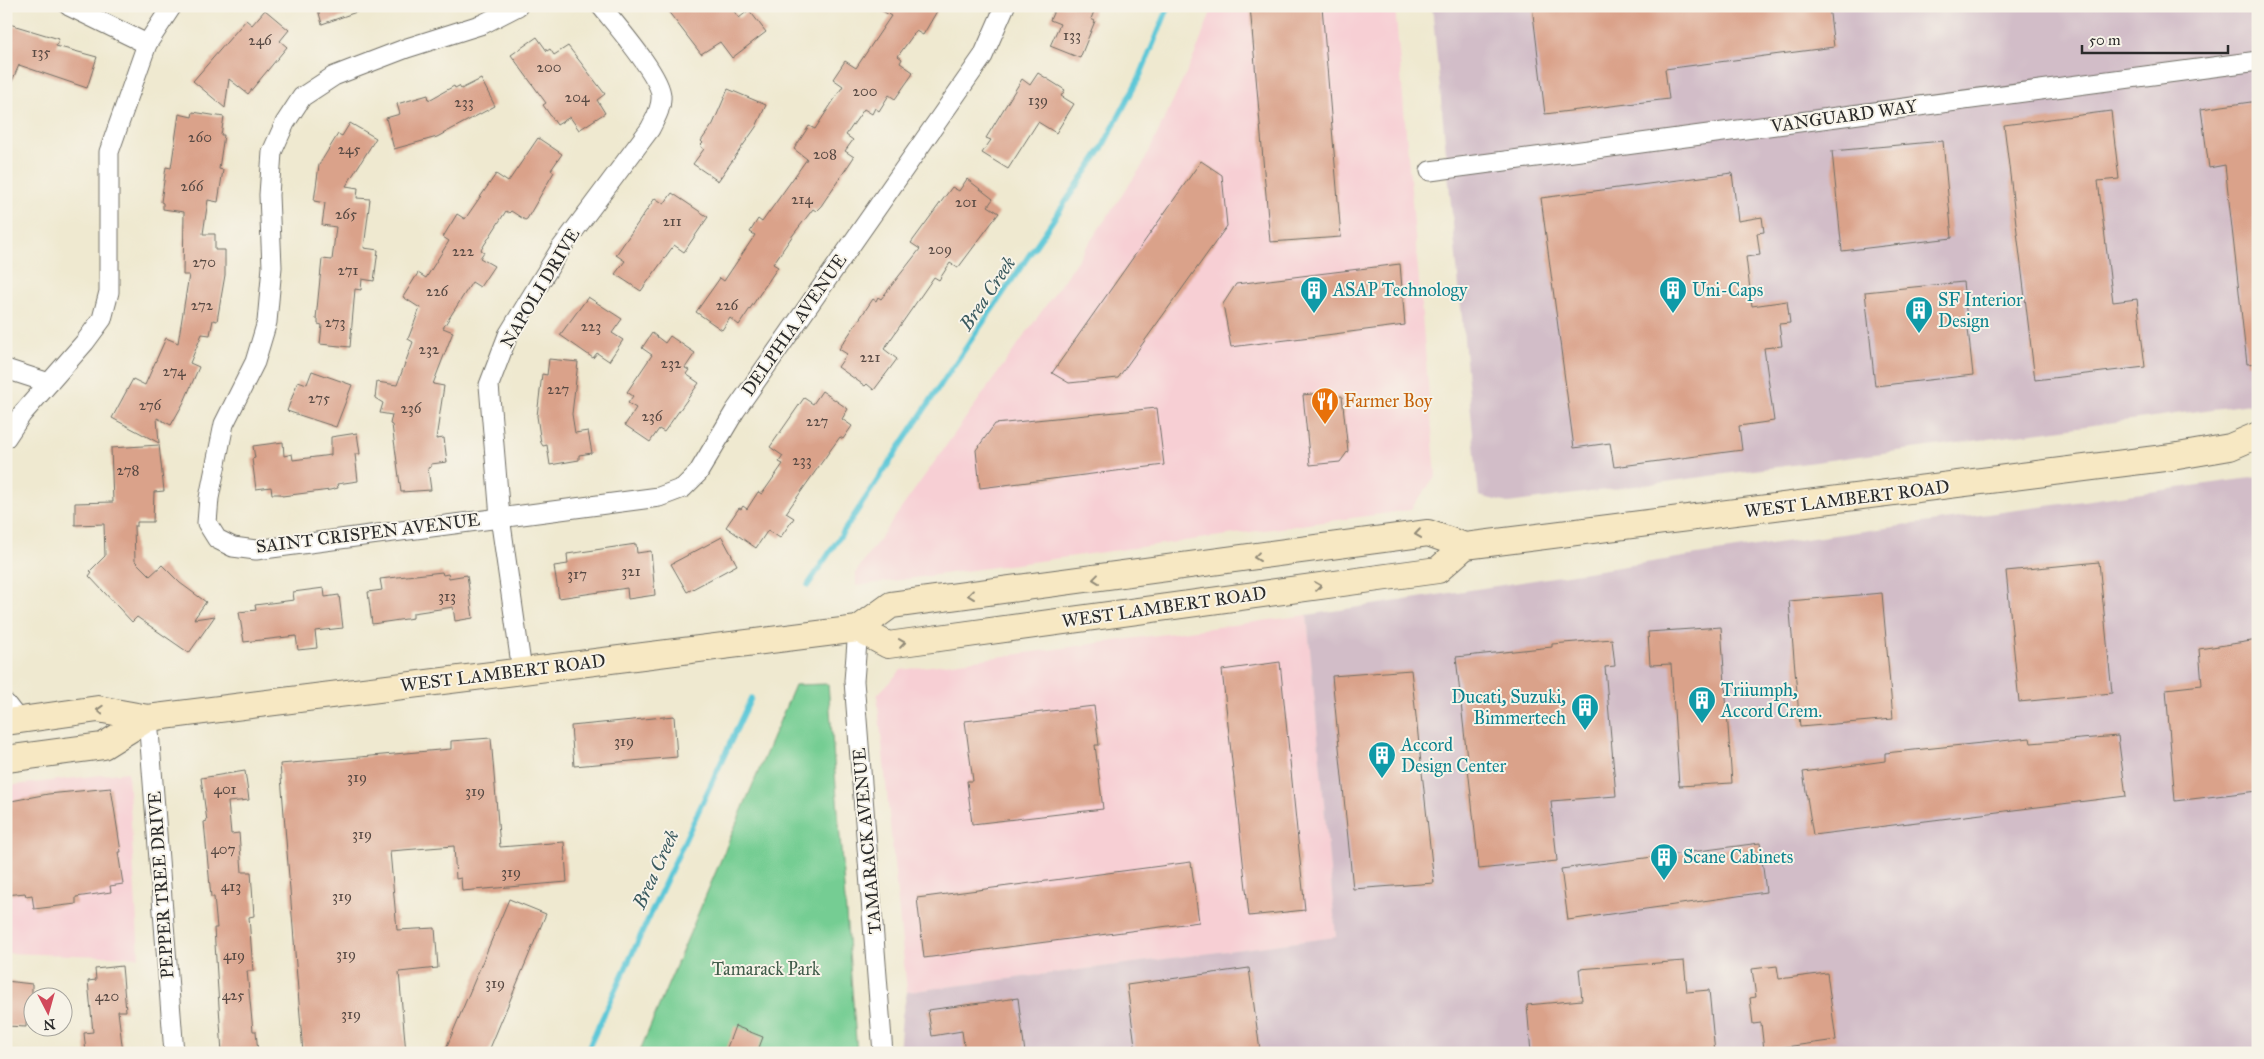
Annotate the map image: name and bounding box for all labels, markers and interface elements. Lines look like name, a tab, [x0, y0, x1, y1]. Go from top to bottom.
scale bar	[2082, 22, 2228, 54]
house number: 133	[1063, 26, 1081, 44]
house number: 246	[248, 31, 273, 49]
text: 50 m	[2089, 31, 2121, 49]
house number: 135	[32, 43, 50, 61]
house number: 200	[537, 58, 561, 76]
house number: 200	[853, 82, 877, 100]
house number: 204	[565, 88, 590, 106]
house number: 139	[1028, 91, 1048, 109]
house number: 233	[454, 93, 474, 111]
street label: VANGUARD WAY	[1768, 95, 1919, 137]
house number: 260	[188, 128, 212, 146]
house number: 245	[338, 140, 360, 158]
house number: 208	[813, 145, 837, 163]
house number: 266	[181, 177, 205, 195]
house number: 214	[791, 190, 813, 208]
house number: 201	[955, 193, 977, 211]
house number: 265	[335, 205, 357, 223]
house number: 211	[662, 212, 682, 230]
street label: NAPOLI DRIVE	[496, 224, 584, 352]
house number: 209	[928, 240, 952, 258]
house number: 222	[452, 242, 475, 260]
street label: DELPHIA AVENUE	[737, 250, 851, 400]
water label: Brea Creek	[954, 252, 1021, 335]
house number: 270	[192, 253, 216, 271]
house number: 271	[338, 261, 359, 279]
building icon: ASAP Technology	[1299, 275, 1329, 314]
building icon: Uni-Caps	[1658, 275, 1688, 314]
place label: ASAP Technology	[1332, 279, 1468, 302]
place label: Uni-Caps	[1692, 279, 1763, 301]
house number: 226	[426, 282, 450, 300]
place label: SF Interior Design	[1938, 289, 2023, 333]
building icon: SF Interior Design	[1904, 295, 1934, 334]
house number: 272	[191, 296, 214, 314]
house number: 226	[716, 296, 740, 314]
house number: 273	[325, 313, 346, 331]
house number: 223	[581, 317, 601, 335]
house number: 232	[419, 340, 440, 358]
house number: 221	[860, 348, 880, 366]
house number: 232	[661, 354, 682, 372]
house number: 274	[162, 362, 186, 380]
house number: 227	[547, 380, 569, 398]
restaurant icon: Farmer Boy	[1310, 386, 1340, 425]
house number: 275	[308, 389, 330, 407]
place label: Farmer Boy	[1344, 390, 1433, 412]
house number: 276	[139, 396, 163, 414]
house number: 236	[400, 399, 423, 417]
house number: 236	[641, 407, 664, 425]
house number: 227	[806, 412, 828, 430]
house number: 233	[792, 451, 812, 469]
house number: 278	[117, 461, 140, 479]
street label: WEST LAMBERT ROAD	[1743, 476, 1951, 522]
street label: SAINT CRISPEN AVENUE	[255, 508, 481, 558]
one-way arrow	[1414, 529, 1422, 539]
one-way arrow	[1253, 551, 1261, 562]
house number: 321	[621, 562, 641, 580]
house number: 317	[567, 565, 587, 583]
one-way arrow	[1092, 573, 1100, 584]
one-way arrow	[1314, 581, 1322, 592]
street label: WEST LAMBERT ROAD	[1060, 582, 1268, 632]
house number: 313	[438, 587, 456, 605]
one-way arrow	[966, 590, 975, 600]
one-way arrow	[898, 639, 907, 649]
street label: WEST LAMBERT ROAD	[399, 650, 607, 696]
place label: Triiumph, Accord Crem.	[1720, 679, 1822, 722]
building icon: Triiumph, Accord Crem.	[1687, 685, 1717, 724]
place label: Ducati, Suzuki, Bimmertech	[1451, 686, 1566, 729]
building icon: Ducati, Suzuki, Bimmertech	[1570, 692, 1600, 731]
one-way arrow	[96, 705, 104, 716]
house number: 319	[614, 732, 634, 750]
place label: Accord Design Center	[1400, 734, 1507, 778]
building icon: Accord Design Center	[1367, 740, 1397, 779]
street label: TAMARACK AVENUE	[848, 747, 886, 935]
house number: 319	[347, 768, 367, 786]
house number: 401	[214, 780, 237, 798]
house number: 319	[465, 782, 485, 800]
street label: PEPPER TREE DRIVE	[143, 791, 179, 979]
house number: 319	[352, 825, 372, 843]
water label: Brea Creek	[627, 826, 684, 913]
house number: 407	[210, 840, 236, 858]
building icon: Scane Cabinets	[1649, 842, 1679, 881]
place label: Scane Cabinets	[1683, 846, 1793, 868]
house number: 319	[501, 863, 521, 881]
house number: 413	[221, 877, 241, 895]
house number: 319	[332, 887, 352, 905]
house number: 319	[336, 945, 356, 963]
house number: 419	[223, 946, 245, 964]
park label: Tamarack Park	[712, 958, 821, 980]
house number: 319	[485, 974, 505, 992]
north arrow	[22, 986, 72, 1036]
house number: 425	[222, 986, 244, 1004]
house number: 420	[95, 987, 119, 1005]
house number: 319	[341, 1005, 361, 1023]
text: N	[42, 1015, 56, 1034]

